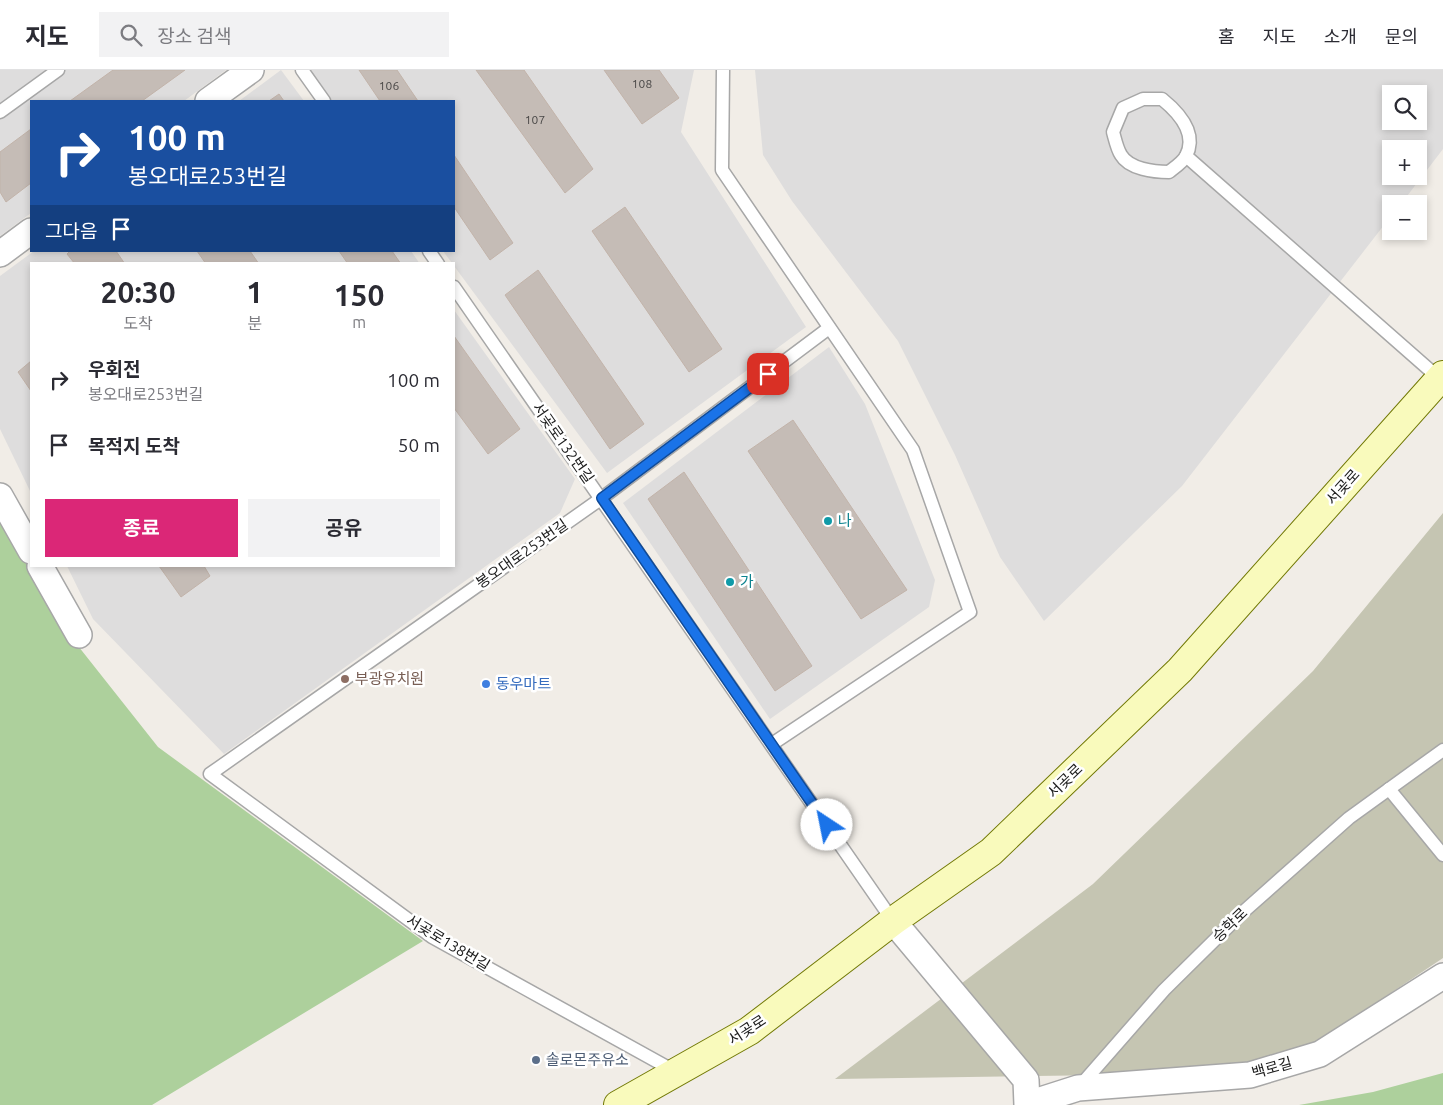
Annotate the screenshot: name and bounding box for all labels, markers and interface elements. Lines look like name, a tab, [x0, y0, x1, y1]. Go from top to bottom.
search box	[99, 12, 449, 57]
icon: search	[117, 21, 145, 49]
text: 지도	[25, 23, 69, 50]
text: 장소 검색	[157, 25, 231, 47]
text: 홈	[1218, 26, 1235, 46]
text: 지도	[1263, 26, 1296, 46]
text: 소개	[1324, 26, 1357, 46]
text: 문의	[1385, 26, 1418, 46]
house number: 108	[632, 77, 652, 90]
house number: 106	[379, 79, 399, 92]
map controls	[1382, 85, 1427, 240]
button: search	[1382, 85, 1427, 130]
house number: 107	[525, 113, 545, 126]
text: 100 m	[128, 117, 226, 157]
icon: right	[45, 120, 110, 185]
button: +	[1382, 140, 1427, 185]
text: 봉오대로253번길	[128, 163, 287, 188]
button: −	[1382, 195, 1427, 240]
icon: arrive	[107, 215, 135, 243]
text: 그다음	[45, 220, 97, 242]
text: 20:30	[101, 275, 176, 309]
text: 1	[246, 275, 263, 309]
text: 150	[334, 278, 384, 312]
text: m	[352, 313, 366, 331]
text: 도착	[123, 314, 153, 332]
text: 분	[247, 314, 262, 332]
pin	[747, 353, 789, 395]
text: 우회전	[88, 358, 140, 380]
icon: arrive	[754, 360, 782, 388]
icon: right	[45, 366, 73, 394]
text: 100 m	[387, 369, 440, 391]
text: 봉오대로253번길	[88, 385, 203, 403]
street label: 서곶로132번길	[529, 399, 597, 486]
icon: arrive	[45, 431, 73, 459]
text: 50 m	[398, 434, 440, 456]
text: 목적지 도착	[88, 435, 180, 457]
street label: 서곶로	[1322, 466, 1363, 508]
button: 종료	[45, 499, 238, 557]
button: 공유	[248, 499, 440, 557]
place label: 나	[838, 512, 852, 529]
marker: 나	[822, 515, 834, 527]
street label: 봉오대로253번길	[473, 516, 571, 592]
place label: 가	[740, 573, 754, 590]
marker: 가	[724, 576, 736, 588]
place label: 부광유치원	[355, 670, 424, 687]
marker: 부광유치원	[339, 673, 351, 685]
place label: 동우마트	[496, 675, 551, 692]
marker: 동우마트	[480, 678, 492, 690]
street label: 서곶로	[1044, 760, 1085, 801]
position arrow	[800, 798, 852, 850]
street label: 승학로	[1209, 904, 1250, 945]
street label: 서곶로138번길	[403, 911, 493, 974]
street label: 서곶로	[725, 1011, 769, 1048]
place label: 솔로몬주유소	[546, 1051, 629, 1068]
marker: 솔로몬주유소	[530, 1054, 542, 1066]
street label: 백로길	[1250, 1054, 1294, 1081]

